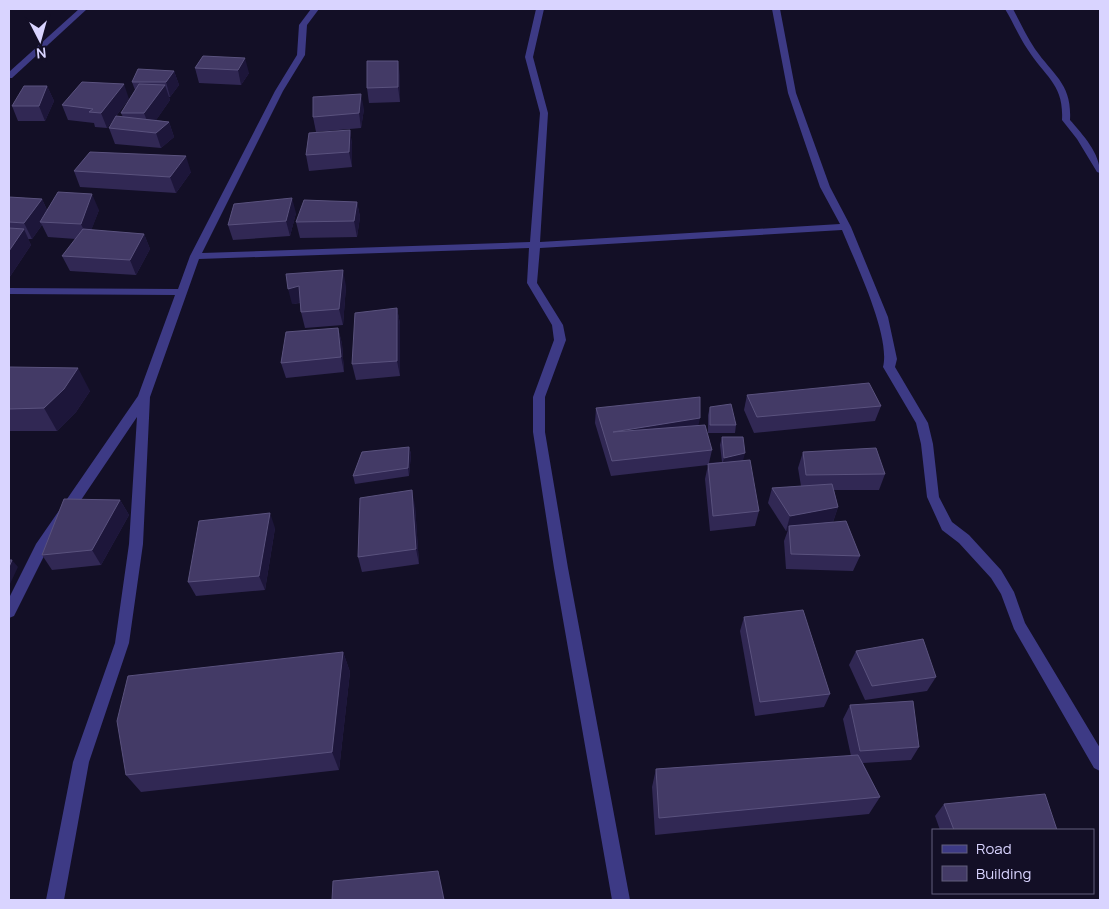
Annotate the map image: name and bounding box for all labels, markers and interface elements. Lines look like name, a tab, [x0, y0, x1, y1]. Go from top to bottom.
north arrow	[15, 15, 65, 65]
text: N	[35, 43, 47, 63]
legend	[932, 829, 1094, 894]
text: Road	[976, 838, 1012, 859]
text: Building	[976, 863, 1031, 884]

